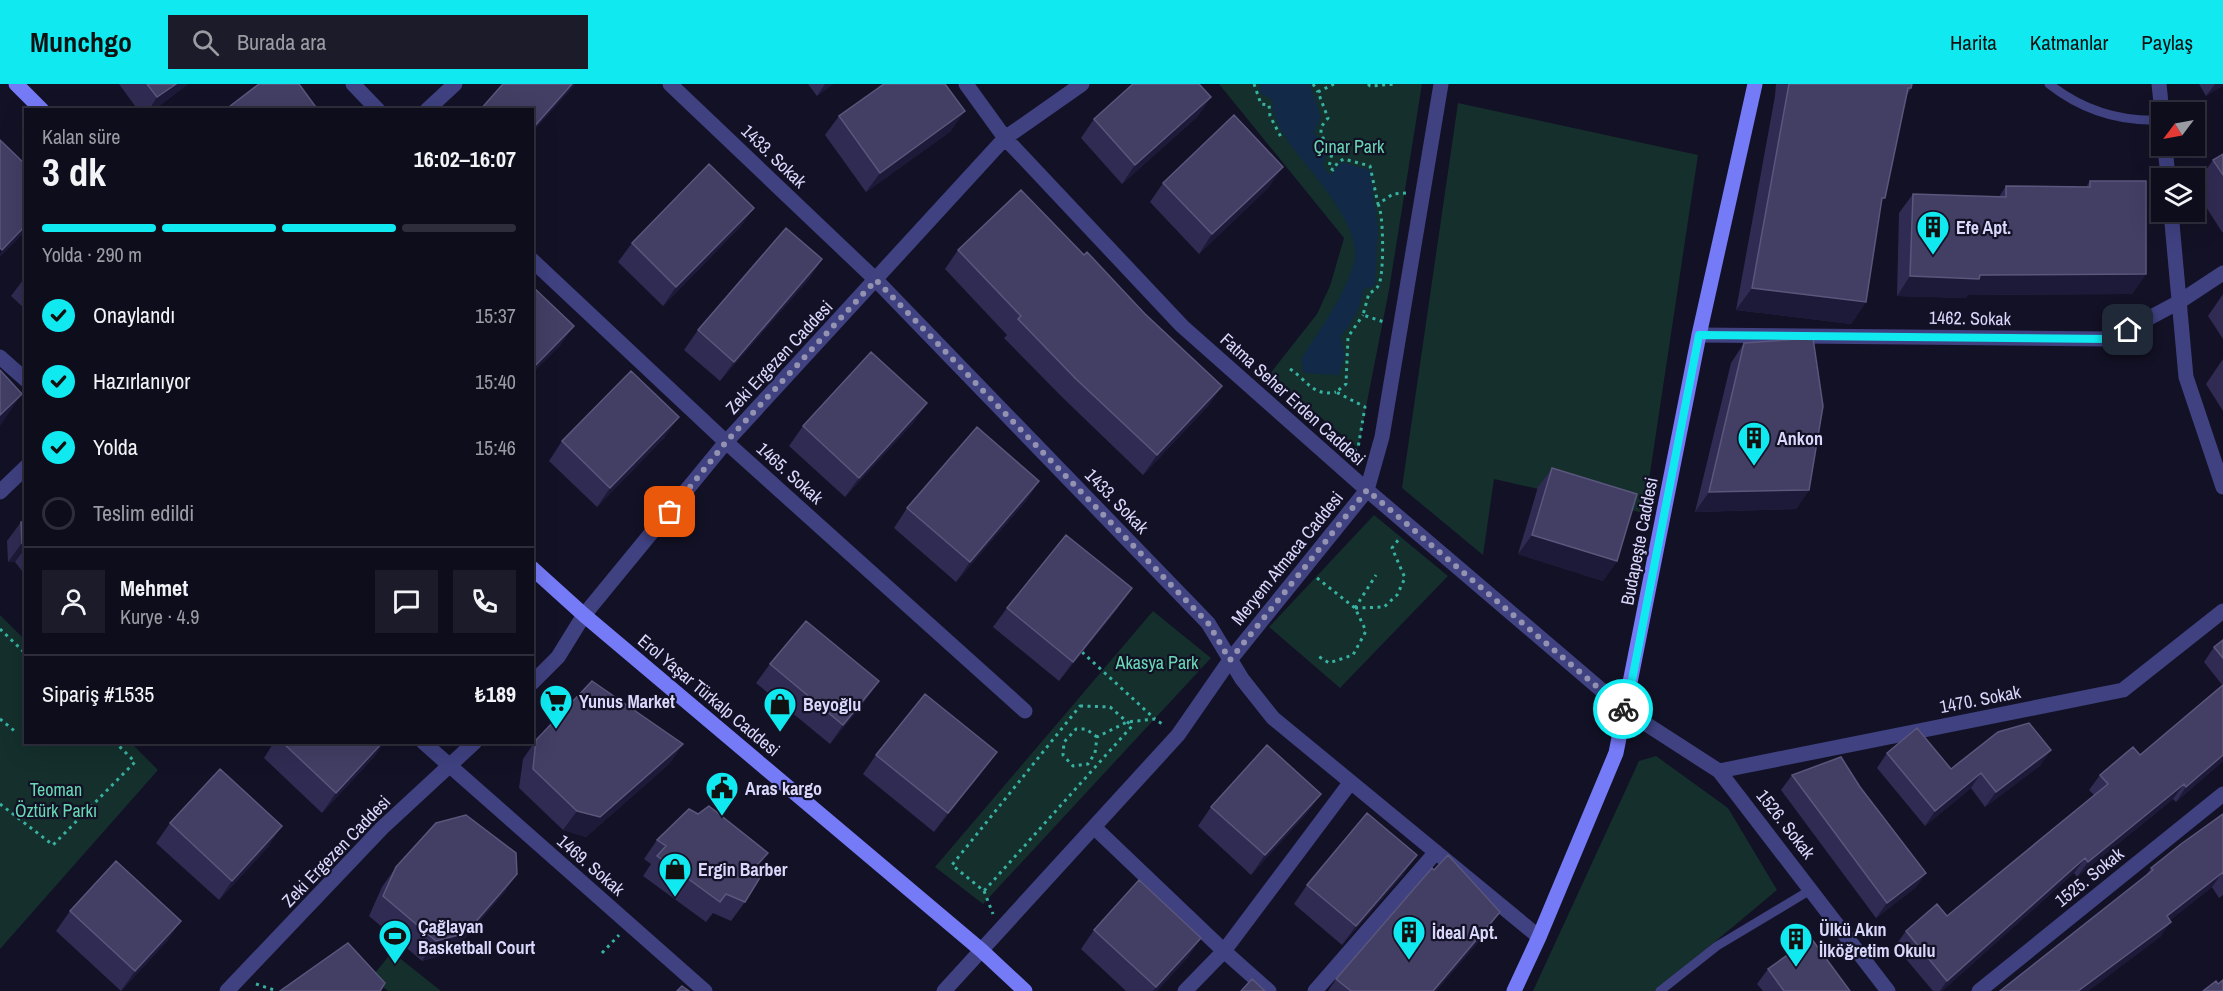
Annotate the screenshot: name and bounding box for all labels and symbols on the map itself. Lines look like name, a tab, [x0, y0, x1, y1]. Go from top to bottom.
north arrow	[2151, 102, 2205, 156]
street label: 1433. Sokak	[736, 119, 813, 194]
park label: Çınar Park	[1314, 134, 1385, 159]
building icon: Efe Apt.	[1915, 209, 1951, 256]
place label: Efe Apt.	[1956, 215, 2011, 240]
street label: Zeki Ergezen Caddesi	[720, 295, 838, 419]
pin	[2102, 304, 2153, 355]
street label: 1462. Sokak	[1929, 305, 2012, 331]
street label: Fatma Seher Erden Caddesi	[1215, 327, 1371, 471]
building icon: Ankon	[1736, 420, 1772, 467]
place label: Ankon	[1777, 426, 1823, 451]
street label: 1465. Sokak	[751, 436, 829, 510]
street label: 1433. Sokak	[1080, 463, 1155, 540]
street label: Budapeşte Caddesi	[1614, 475, 1664, 607]
pin	[644, 486, 695, 537]
street label: Meryem Atmaca Caddesi	[1225, 486, 1349, 630]
street label: Erol Yaşar Türkalp Caddesi	[633, 628, 785, 762]
park label: Akasya Park	[1115, 650, 1199, 675]
courier	[1593, 679, 1653, 739]
street label: 1470. Sokak	[1937, 679, 2023, 719]
supermarket icon: Yunus Market	[538, 683, 574, 730]
shop icon: Beyoğlu	[762, 686, 798, 733]
place label: Yunus Market	[579, 689, 675, 714]
place label: Beyoğlu	[803, 692, 861, 717]
public building icon: Aras kargo	[704, 770, 740, 817]
place label: Aras kargo	[745, 776, 822, 801]
park label: Teoman Öztürk Parkı	[15, 777, 97, 823]
street label: 1526. Sokak	[1751, 784, 1821, 865]
street label: Zeki Ergezen Caddesi	[276, 789, 396, 913]
street label: 1469. Sokak	[552, 829, 631, 902]
street label: 1525. Sokak	[2049, 841, 2129, 913]
shop icon: Ergin Barber	[657, 851, 693, 898]
place label: Ergin Barber	[698, 857, 788, 882]
place label: Çağlayan Basketball Court	[418, 914, 535, 960]
building icon: İdeal Apt.	[1391, 914, 1427, 961]
place label: Ülkü Akın İlköğretim Okulu	[1819, 917, 1935, 963]
sports icon: Çağlayan Basketball Court	[377, 918, 413, 965]
place label: İdeal Apt.	[1432, 920, 1498, 945]
building icon: Ülkü Akın İlköğretim Okulu	[1778, 921, 1814, 968]

